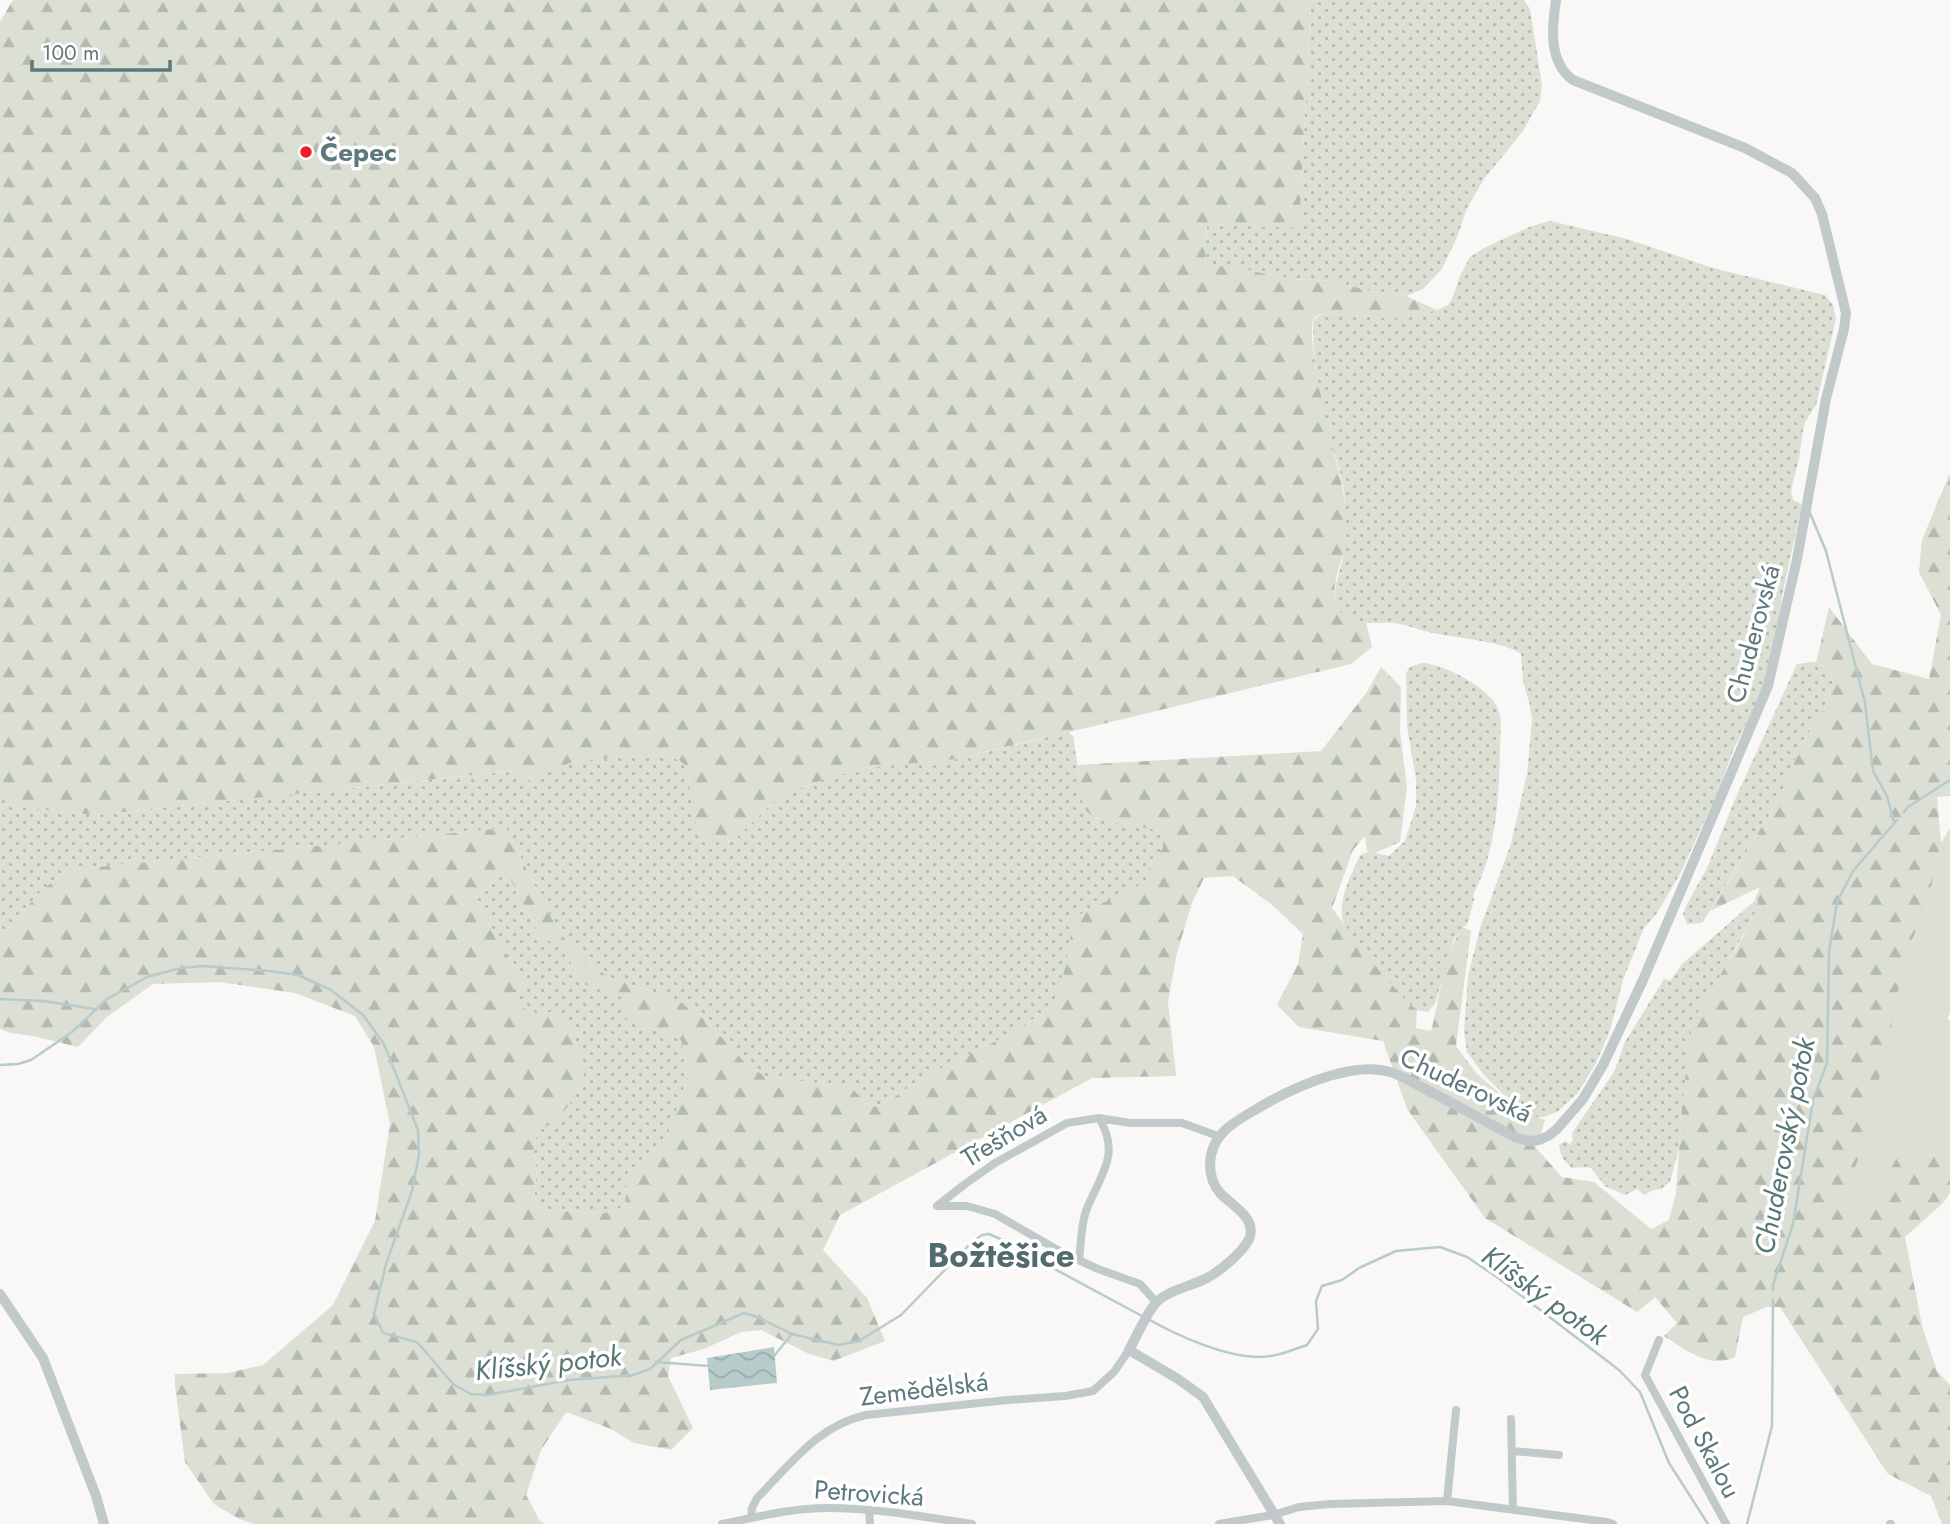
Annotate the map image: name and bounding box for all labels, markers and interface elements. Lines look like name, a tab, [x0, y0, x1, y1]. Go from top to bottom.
scale bar	[32, 28, 170, 72]
text: 100 m	[42, 38, 99, 68]
place label: Čepec	[320, 133, 397, 171]
marker: Čepec	[298, 144, 314, 160]
street label: Chuderovská	[1716, 561, 1790, 707]
water label: Chuderovský potok	[1743, 1034, 1826, 1258]
street label: Chuderovská	[1394, 1038, 1538, 1132]
street label: Třešňová	[954, 1096, 1054, 1176]
district label: Božtěšice	[927, 1232, 1075, 1279]
water label: Klíšský potok	[1473, 1236, 1617, 1356]
water label: Klíšský potok	[473, 1335, 624, 1392]
street label: Zemědělská	[858, 1362, 990, 1416]
street label: Pod Skalou	[1660, 1379, 1750, 1505]
street label: Petrovická	[813, 1470, 925, 1516]

